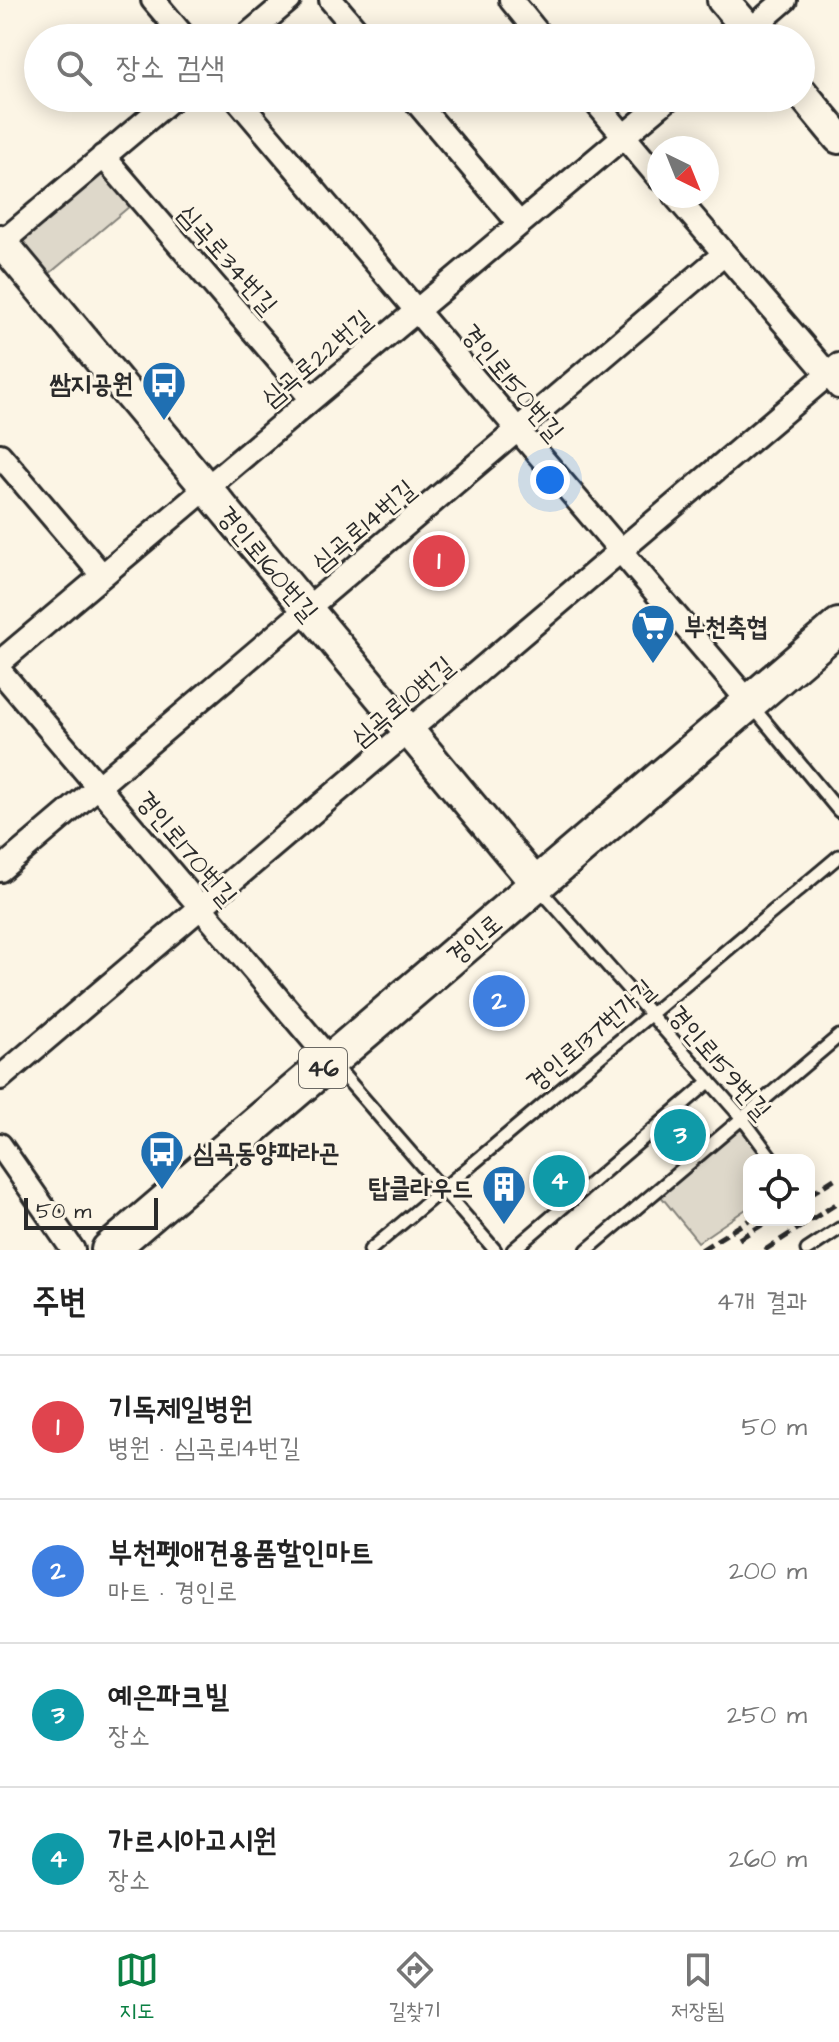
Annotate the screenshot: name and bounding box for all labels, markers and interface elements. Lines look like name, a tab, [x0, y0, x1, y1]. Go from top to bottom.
search box	[24, 24, 815, 112]
icon: search	[52, 46, 96, 90]
text: 장소 검색	[116, 47, 225, 89]
north arrow	[647, 136, 719, 208]
street label: 심곡로34번길	[169, 197, 285, 323]
street label: 심곡로22번길	[254, 302, 380, 416]
street label: 경인로150번길	[453, 316, 572, 449]
bus stop icon: 쌈지공원	[140, 359, 188, 422]
place label: 쌈지공원	[49, 366, 133, 402]
your location	[530, 460, 570, 500]
street label: 심곡로14번길	[304, 472, 423, 580]
street label: 경인로160번길	[208, 498, 326, 629]
pin: 1	[413, 531, 465, 591]
supermarket icon: 부천축협	[629, 602, 677, 665]
place label: 부천축협	[684, 609, 768, 645]
street label: 심곡로10번길	[343, 648, 462, 756]
street label: 경인로170번길	[127, 783, 245, 914]
street label: 경인로	[439, 906, 510, 974]
pin: 2	[473, 971, 525, 1031]
street label: 경인로137번가길	[519, 971, 663, 1100]
street label: 경인로159번길	[659, 998, 779, 1128]
road number: 46	[299, 1048, 347, 1088]
pin: 3	[654, 1105, 706, 1165]
bus stop icon: 심곡동양파라곤	[138, 1128, 186, 1191]
place label: 심곡동양파라곤	[193, 1135, 340, 1171]
pin: 4	[533, 1151, 585, 1211]
map controls	[743, 1154, 815, 1226]
button: locate	[743, 1154, 815, 1226]
building icon: 탑클라우드	[480, 1163, 528, 1226]
place label: 탑클라우드	[368, 1170, 473, 1206]
scale bar	[24, 1194, 158, 1230]
text: 50 m	[36, 1196, 91, 1227]
text: 주변	[32, 1278, 87, 1326]
text: 4개 결과	[716, 1284, 807, 1320]
text: 기독제일병원	[108, 1388, 253, 1430]
text: 1	[56, 1409, 60, 1445]
text: 50 m	[742, 1409, 807, 1445]
text: 병원 · 심곡로14번길	[108, 1430, 300, 1466]
text: 부천펫애견용품할인마트	[108, 1532, 374, 1574]
text: 2	[51, 1553, 65, 1589]
text: 200 m	[729, 1553, 807, 1589]
text: 마트 · 경인로	[108, 1574, 237, 1610]
text: 예은파크빌	[108, 1676, 229, 1718]
text: 3	[51, 1697, 65, 1733]
text: 250 m	[727, 1697, 807, 1733]
text: 장소	[108, 1718, 150, 1754]
text: 가르시아고시원	[108, 1820, 277, 1862]
text: 4	[49, 1841, 67, 1877]
text: 260 m	[729, 1841, 807, 1877]
text: 장소	[108, 1862, 150, 1898]
tab: 지도	[115, 1948, 159, 2027]
tab: 길찾기	[388, 1948, 442, 2027]
tab: 저장됨	[671, 1948, 724, 2027]

